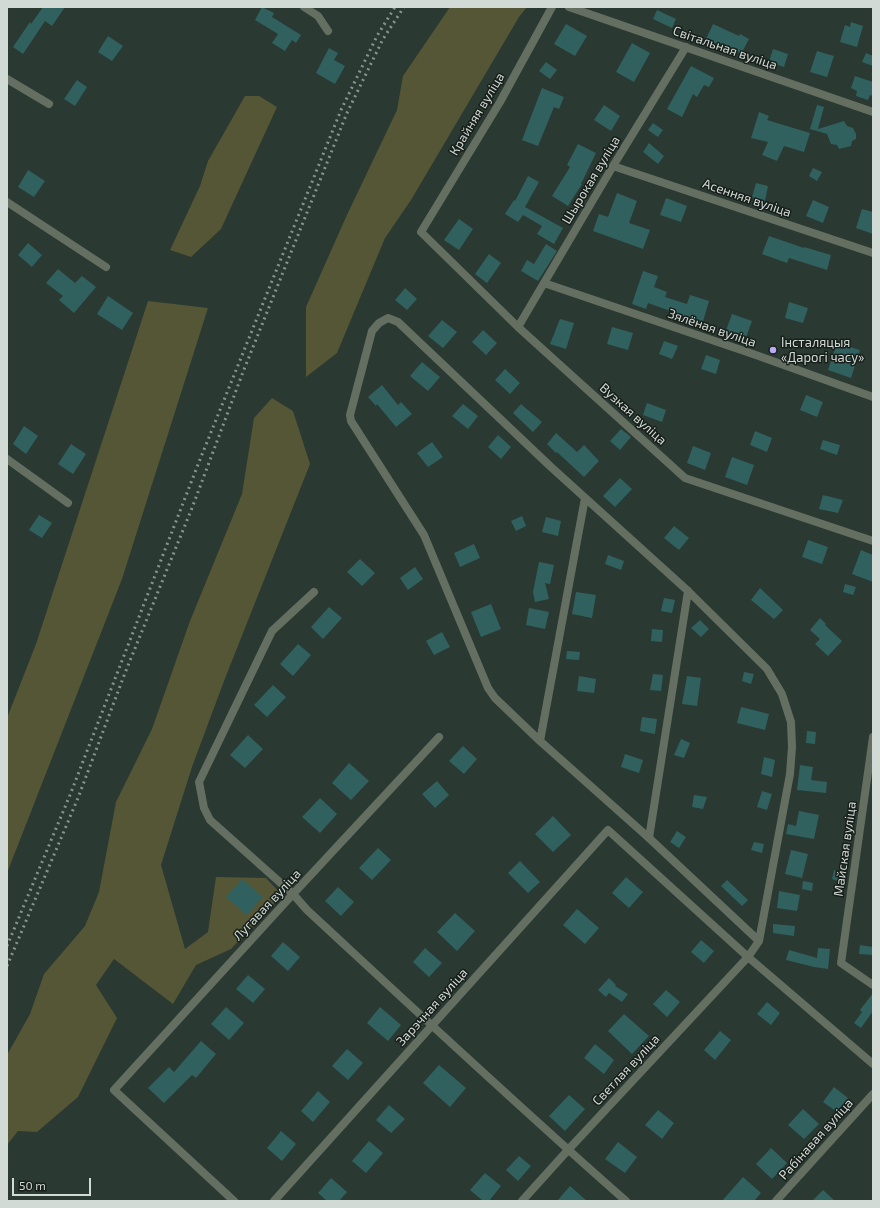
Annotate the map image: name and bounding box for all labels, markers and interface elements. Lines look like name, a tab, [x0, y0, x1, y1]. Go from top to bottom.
street label: Світальная вуліца	[671, 23, 779, 73]
street label: Крайняя вуліца	[446, 70, 508, 158]
street label: Шырокая вуліца	[559, 133, 623, 227]
street label: Асенняя вуліца	[701, 176, 793, 220]
street label: Зялёная вуліца	[666, 306, 758, 350]
place label: Інсталяцыя «Дарогі часу»	[781, 335, 864, 366]
marker: Інсталяцыя «Дарогі часу»	[768, 345, 778, 355]
street label: Вузкая вуліца	[596, 380, 670, 448]
street label: Майская вуліца	[831, 800, 859, 898]
street label: Лугавая вуліца	[230, 866, 304, 944]
street label: Зарэчная вуліца	[393, 965, 471, 1049]
street label: Светлая вуліца	[589, 1031, 663, 1109]
street label: Рабінавая вуліца	[776, 1095, 856, 1183]
scale bar	[14, 1170, 93, 1196]
text: 50 m	[19, 1178, 46, 1192]

